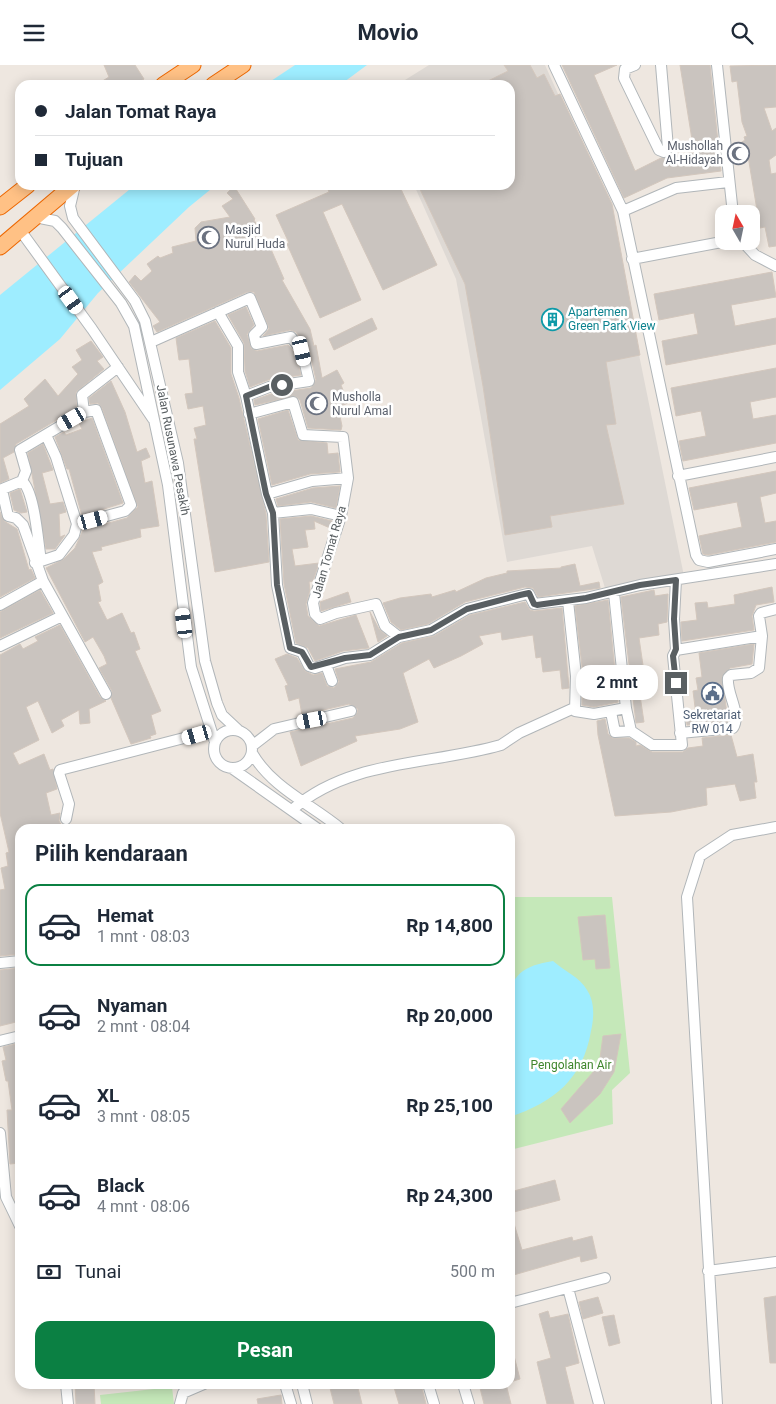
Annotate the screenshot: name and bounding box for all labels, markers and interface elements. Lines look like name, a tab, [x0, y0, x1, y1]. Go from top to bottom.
icon: menu	[20, 19, 48, 47]
icon: search	[728, 19, 756, 47]
text: Movio	[358, 20, 418, 45]
text: Jalan Tomat Raya	[65, 100, 216, 123]
place label: Mushollah Al-Hidayah	[666, 139, 723, 167]
mosque icon: Mushollah Al-Hidayah	[727, 141, 751, 165]
text: Tujuan	[65, 148, 123, 171]
north arrow	[715, 205, 760, 250]
map controls	[715, 205, 760, 250]
place label: Masjid Nurul Huda	[225, 223, 285, 251]
mosque icon: Masjid Nurul Huda	[197, 225, 221, 249]
car	[56, 283, 85, 317]
place label: Apartemen Green Park View	[568, 305, 656, 333]
building icon: Apartemen Green Park View	[540, 307, 564, 331]
car	[291, 335, 312, 367]
route start	[271, 374, 293, 396]
street label: Jalan Rusunawa Pesakih	[153, 383, 193, 517]
place label: Musholla Nurul Amal	[332, 390, 392, 418]
mosque icon: Musholla Nurul Amal	[304, 392, 328, 416]
car	[55, 405, 88, 433]
street label: Jalan Tomat Raya	[309, 504, 349, 600]
car	[76, 509, 109, 531]
car	[174, 607, 193, 639]
callout: 2 mnt	[576, 665, 658, 701]
route end	[665, 672, 687, 694]
text: 2 mnt	[596, 673, 638, 692]
public building icon: Sekretariat RW 014	[700, 682, 724, 706]
place label: Sekretariat RW 014	[683, 708, 741, 736]
car	[295, 710, 328, 730]
car	[180, 724, 213, 746]
text: Pilih kendaraan	[35, 841, 188, 866]
icon: car	[37, 903, 82, 948]
text: Hemat	[97, 904, 154, 927]
text: Rp 14,800	[406, 914, 493, 937]
text: 1 mnt · 08:03	[97, 927, 190, 946]
icon: car	[37, 993, 82, 1038]
text: Nyaman	[97, 994, 167, 1017]
text: Rp 20,000	[406, 1004, 493, 1027]
text: 2 mnt · 08:04	[97, 1017, 190, 1036]
park label: Pengolahan Air	[530, 1058, 612, 1072]
icon: car	[37, 1083, 82, 1128]
text: XL	[97, 1084, 119, 1107]
text: Rp 25,100	[406, 1094, 493, 1117]
text: 3 mnt · 08:05	[97, 1107, 190, 1126]
icon: car	[37, 1173, 82, 1218]
text: Black	[97, 1174, 144, 1197]
text: Rp 24,300	[406, 1184, 493, 1207]
text: 4 mnt · 08:06	[97, 1197, 190, 1216]
icon: cash	[35, 1258, 63, 1286]
text: Tunai	[75, 1260, 121, 1283]
text: 500 m	[450, 1262, 495, 1281]
button: Pesan	[35, 1321, 495, 1379]

